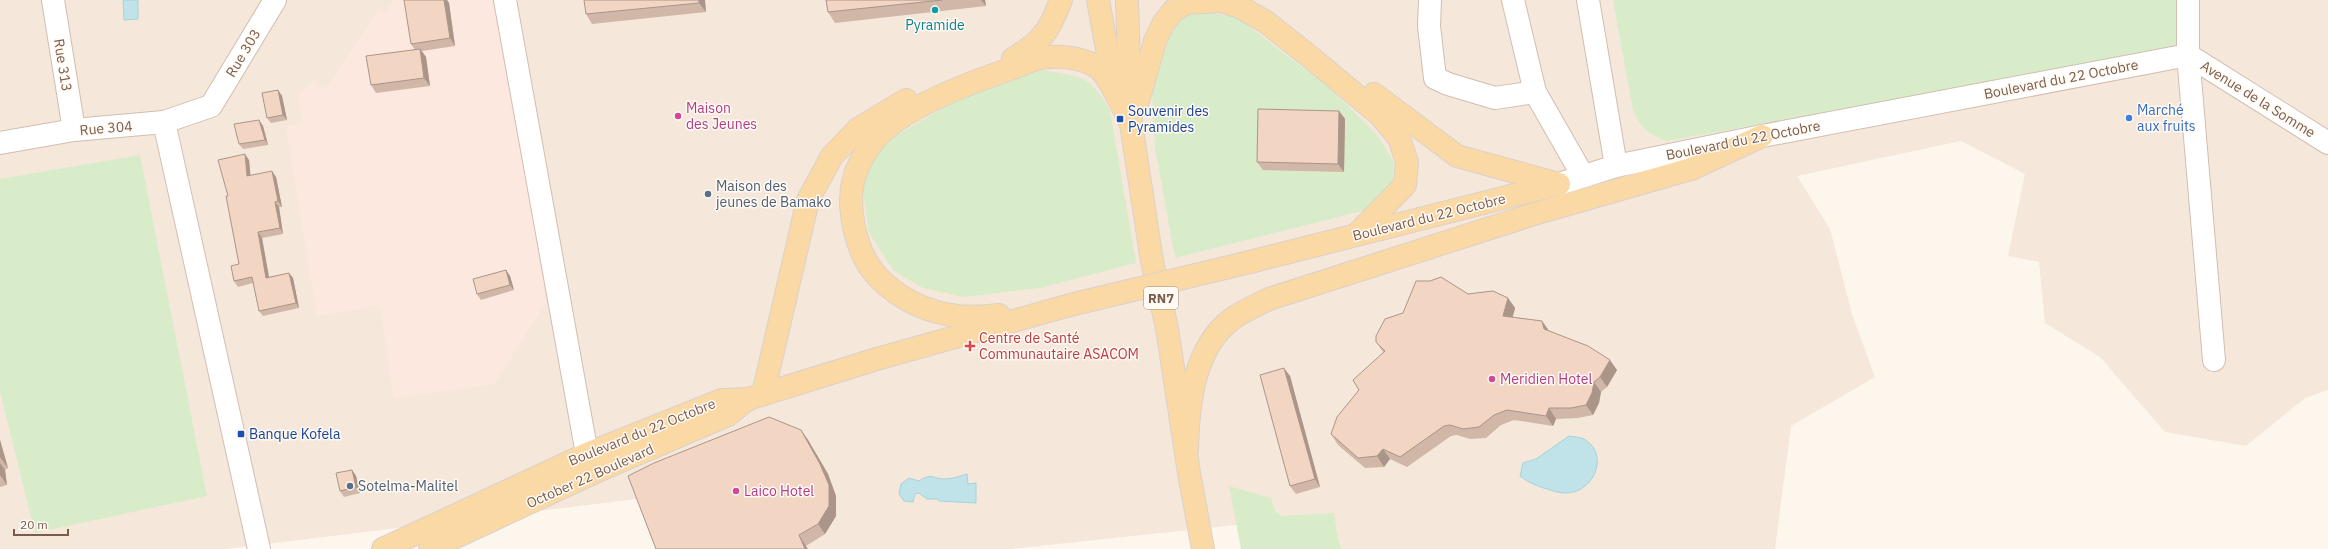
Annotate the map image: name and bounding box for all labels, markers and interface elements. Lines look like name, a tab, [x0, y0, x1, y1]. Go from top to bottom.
marker: Pyramide	[930, 5, 940, 15]
place label: Pyramide	[905, 16, 965, 34]
street label: Rue 303	[222, 26, 264, 80]
street label: Rue 313	[50, 37, 76, 93]
street label: Boulevard du 22 Octobre	[1982, 55, 2140, 103]
street label: Avenue de la Somme	[2197, 56, 2319, 142]
place label: Maison des Jeunes	[686, 99, 757, 133]
place label: Marché aux fruits	[2137, 101, 2196, 135]
place label: Souvenir des Pyramides	[1128, 102, 1209, 136]
marker: Maison des Jeunes	[673, 111, 683, 121]
marker: Marché aux fruits	[2124, 113, 2134, 123]
marker: Souvenir des Pyramides	[1115, 114, 1125, 124]
street label: Boulevard du 22 Octobre	[1664, 116, 1822, 164]
street label: Rue 304	[79, 117, 133, 139]
place label: Maison des jeunes de Bamako	[716, 177, 831, 211]
marker: Maison des jeunes de Bamako	[703, 189, 713, 199]
street label: Boulevard du 22 Octobre	[1351, 189, 1508, 245]
road number: RN7	[1144, 287, 1178, 309]
place label: Centre de Santé Communautaire ASACOM	[979, 329, 1139, 363]
marker: Centre de Santé Communautaire ASACOM	[964, 340, 976, 352]
place label: Meridien Hotel	[1500, 370, 1593, 388]
marker: Meridien Hotel	[1487, 374, 1497, 384]
street label: Boulevard du 22 Octobre	[566, 394, 718, 470]
place label: Banque Kofela	[249, 425, 341, 443]
marker: Banque Kofela	[236, 429, 246, 439]
street label: October 22 Boulevard	[523, 440, 657, 512]
place label: Sotelma-Malitel	[358, 477, 458, 495]
marker: Sotelma-Malitel	[345, 481, 355, 491]
place label: Laico Hotel	[744, 482, 814, 500]
marker: Laico Hotel	[731, 486, 741, 496]
scale bar	[14, 511, 68, 537]
text: 20 m	[20, 517, 48, 532]

